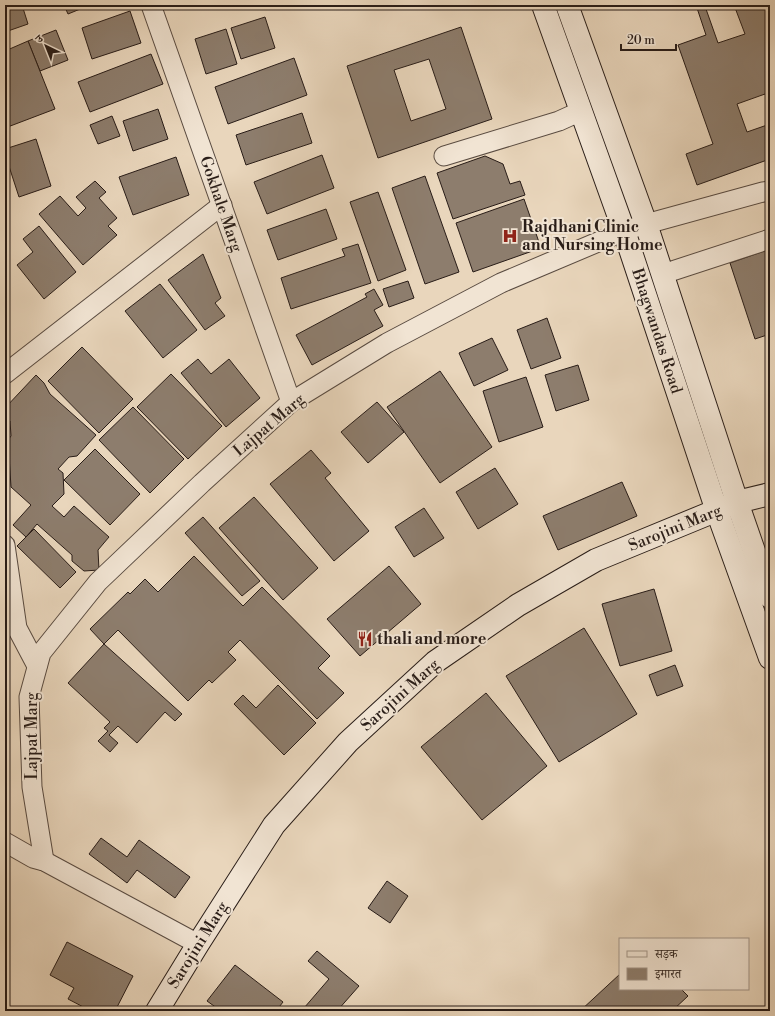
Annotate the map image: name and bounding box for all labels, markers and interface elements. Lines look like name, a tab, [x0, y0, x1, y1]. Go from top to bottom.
north arrow	[26, 26, 66, 66]
scale bar	[621, 26, 676, 52]
text: उ	[32, 31, 48, 47]
text: 20 m	[627, 33, 655, 48]
street label: Gokhale Marg	[195, 153, 247, 255]
place label: Rajdhani Clinic and Nursing Home	[522, 217, 663, 255]
hospital icon: Rajdhani Clinic and Nursing Home	[501, 227, 519, 245]
street label: Bhagwandas Road	[627, 265, 687, 396]
street label: Lajpat Marg	[229, 389, 309, 461]
street label: Sarojini Marg	[625, 500, 725, 556]
place label: thali and more	[377, 629, 487, 649]
restaurant icon: thali and more	[356, 630, 374, 648]
street label: Sarojini Marg	[357, 654, 444, 736]
street label: Lajpat Marg	[22, 692, 42, 780]
street label: Sarojini Marg	[163, 897, 233, 992]
legend	[619, 938, 749, 990]
text: सड़क	[654, 947, 679, 962]
text: इमारत	[654, 967, 682, 982]

